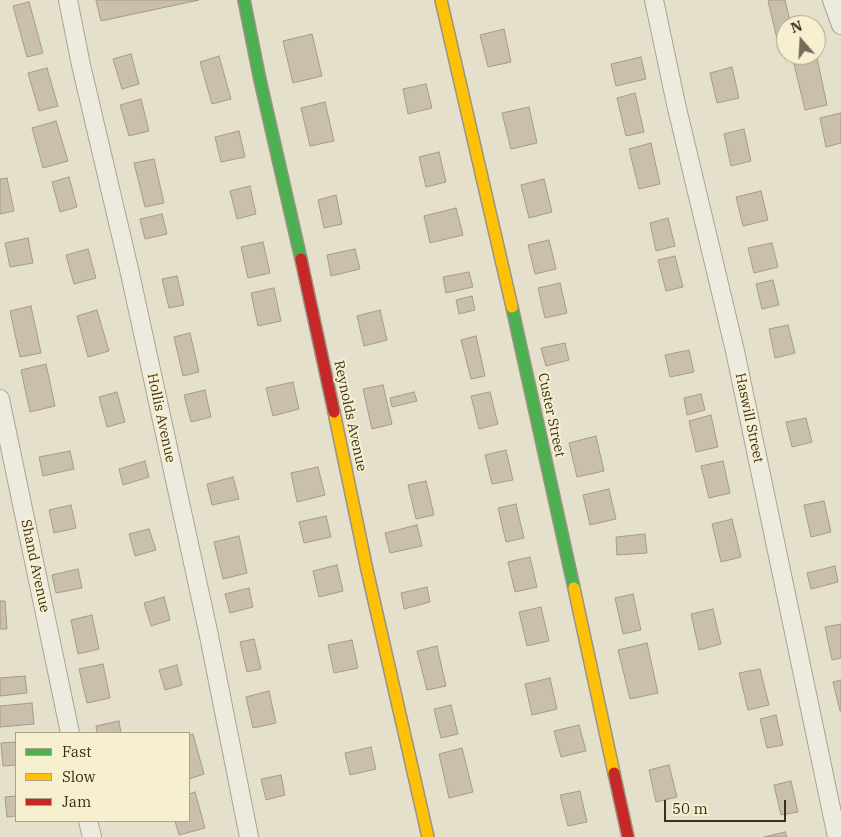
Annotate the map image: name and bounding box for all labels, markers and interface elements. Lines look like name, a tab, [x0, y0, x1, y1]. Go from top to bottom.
north arrow	[776, 15, 826, 65]
text: N	[788, 16, 805, 37]
street label: Reynolds Avenue	[330, 359, 370, 473]
street label: Custer Street	[534, 371, 568, 459]
street label: Haswill Street	[731, 371, 767, 465]
street label: Hollis Avenue	[143, 372, 179, 464]
street label: Shand Avenue	[17, 518, 53, 614]
legend	[15, 732, 190, 822]
text: Fast	[62, 742, 92, 761]
text: Slow	[62, 767, 95, 786]
scale bar	[666, 790, 788, 822]
text: Jam	[62, 792, 91, 811]
text: 50 m	[672, 799, 708, 818]

